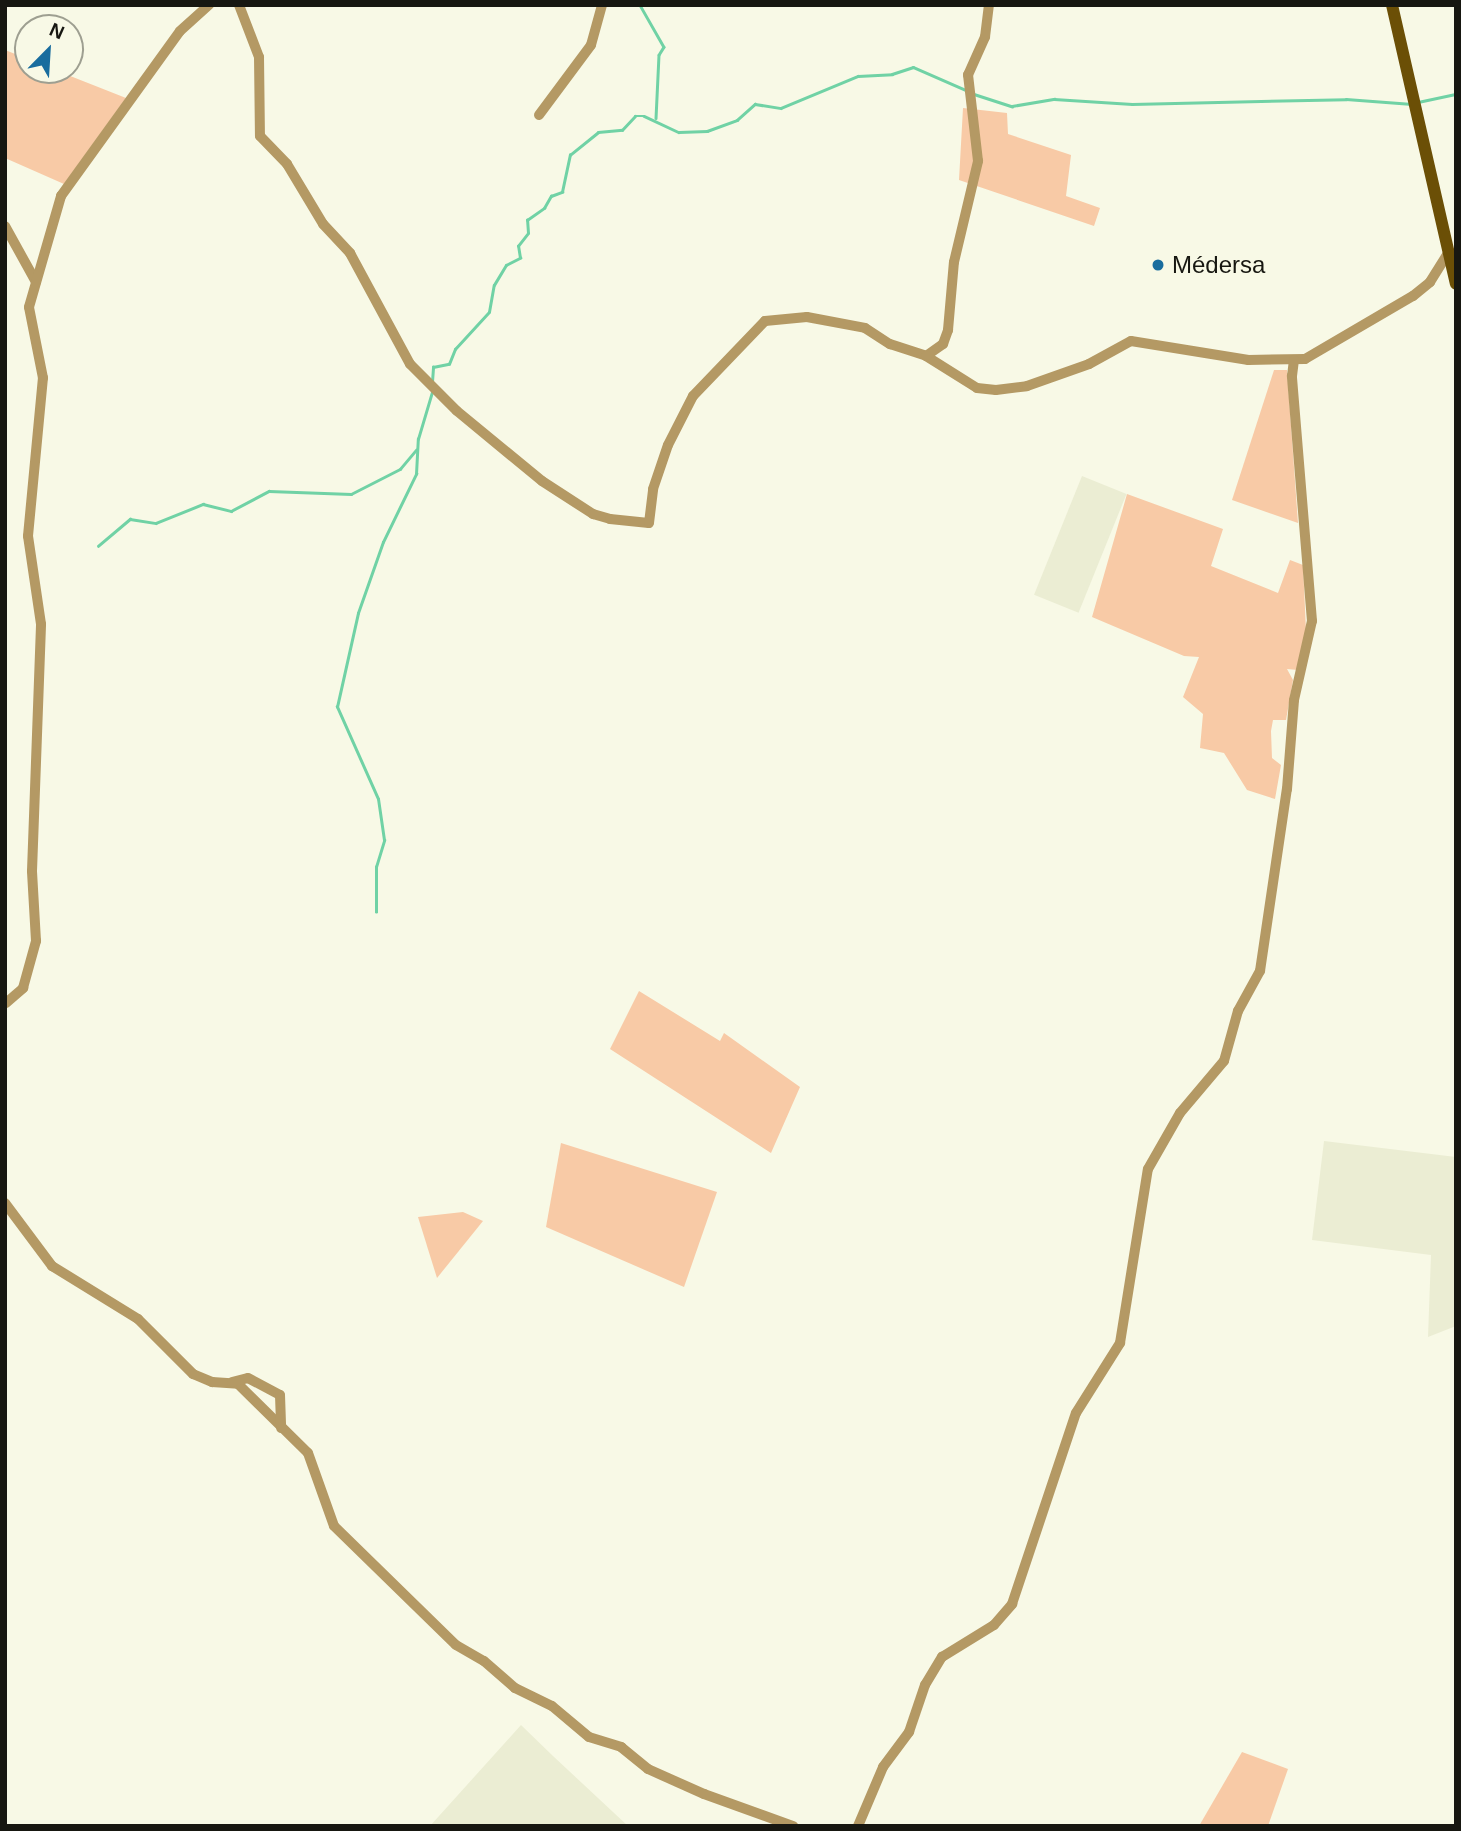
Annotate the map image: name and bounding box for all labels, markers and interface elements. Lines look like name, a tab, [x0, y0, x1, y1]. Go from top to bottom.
north arrow	[14, 14, 84, 84]
text: N	[46, 19, 67, 44]
place label: Médersa	[1172, 251, 1265, 279]
marker: Médersa	[1150, 257, 1166, 273]

